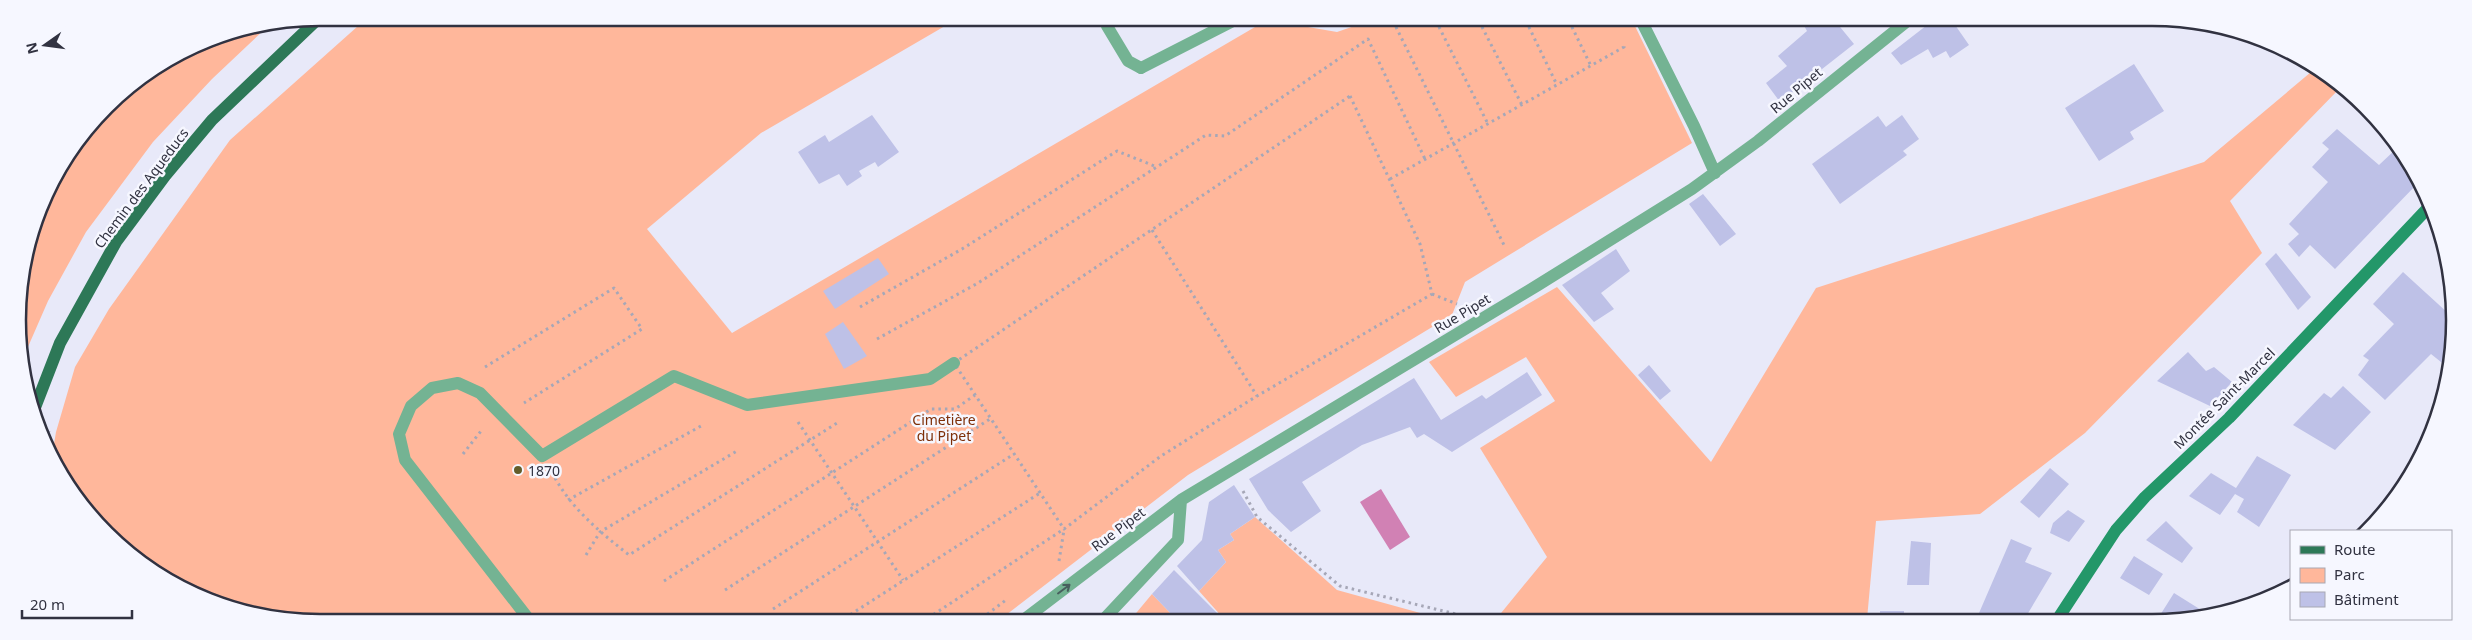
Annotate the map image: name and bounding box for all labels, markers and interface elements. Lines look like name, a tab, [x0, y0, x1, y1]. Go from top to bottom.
north arrow	[20, 20, 70, 70]
text: N	[21, 40, 42, 56]
street label: Rue Pipet	[1766, 63, 1826, 117]
street label: Chemin des Aqueducs	[89, 124, 193, 252]
street label: Rue Pipet	[1430, 289, 1494, 337]
street label: Montée Saint-Marcel	[2169, 343, 2279, 453]
park label: Cimetière du Pipet	[912, 410, 976, 445]
place label: 1870	[528, 461, 560, 480]
marker: 1870	[512, 464, 524, 476]
street label: Rue Pipet	[1087, 503, 1149, 555]
legend	[2290, 530, 2452, 620]
text: Route	[2334, 539, 2376, 559]
text: Parc	[2334, 564, 2365, 584]
one-way arrow	[1057, 583, 1070, 594]
scale bar	[22, 588, 132, 620]
text: Bâtiment	[2334, 589, 2399, 609]
text: 20 m	[30, 594, 65, 614]

